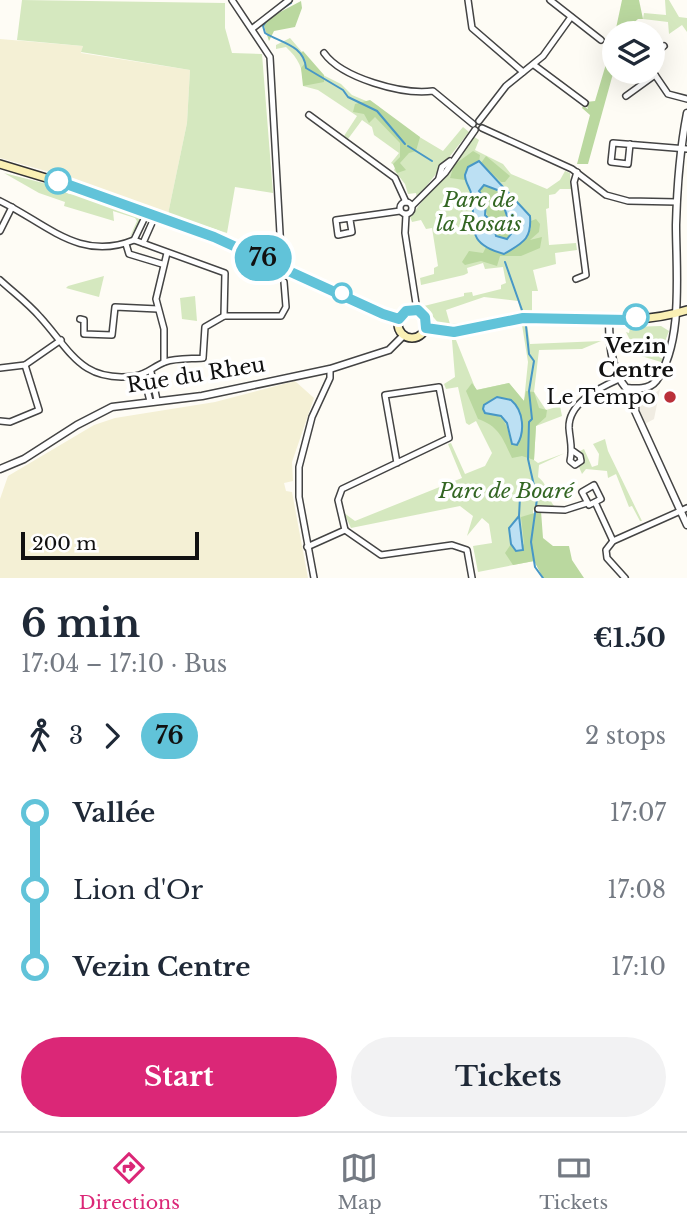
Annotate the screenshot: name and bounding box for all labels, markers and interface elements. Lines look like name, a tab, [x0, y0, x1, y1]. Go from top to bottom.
map controls	[602, 21, 665, 84]
button: layers	[602, 21, 665, 84]
unlabelled marker	[45, 168, 71, 194]
park label: Parc de la Rosais	[436, 187, 522, 237]
line badge: 76	[232, 235, 294, 281]
text: 76	[249, 243, 277, 272]
unlabelled marker	[332, 283, 352, 303]
marker: Vezin Centre	[623, 304, 649, 330]
place label: Vezin Centre	[598, 333, 674, 383]
street label: Rue du Rheu	[125, 351, 267, 399]
place label: Le Tempo	[546, 384, 656, 410]
marker: Le Tempo	[662, 389, 678, 405]
park label: Parc de Boaré	[438, 478, 575, 504]
scale bar	[21, 529, 200, 561]
text: 200 m	[32, 532, 97, 555]
text: 6 min	[21, 600, 140, 647]
text: €1.50	[593, 622, 666, 654]
text: 17:04 – 17:10 · Bus	[21, 650, 227, 678]
icon: walk	[21, 717, 59, 755]
icon: forward	[93, 717, 131, 755]
text: 76	[155, 721, 184, 750]
text: 3	[69, 722, 83, 750]
text: 2 stops	[585, 722, 666, 750]
text: Vallée	[73, 797, 155, 829]
text: 17:07	[610, 799, 666, 827]
text: Lion d'Or	[73, 874, 203, 906]
text: 17:08	[607, 876, 666, 904]
text: Vezin Centre	[73, 951, 250, 983]
text: 17:10	[611, 953, 666, 981]
button: Start	[21, 1037, 337, 1117]
button: Tickets	[351, 1037, 666, 1117]
tab: Directions	[79, 1149, 180, 1214]
tab: Map	[337, 1149, 382, 1214]
tab: Tickets	[539, 1149, 608, 1214]

